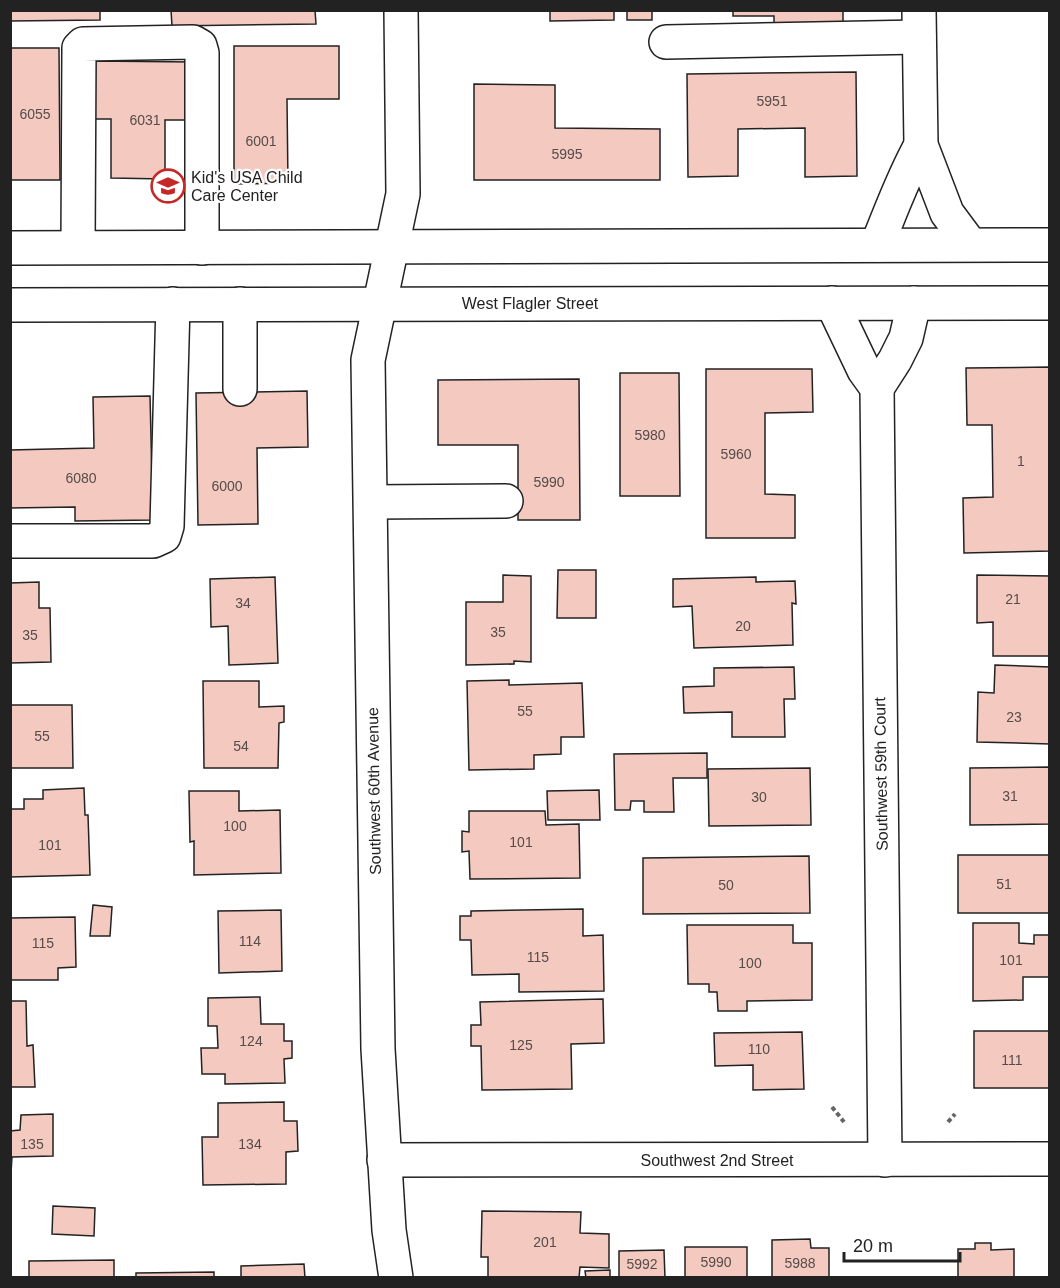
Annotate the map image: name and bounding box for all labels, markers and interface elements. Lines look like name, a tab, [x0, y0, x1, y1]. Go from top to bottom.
house number: 5951	[756, 93, 788, 109]
house number: 6055	[19, 106, 51, 122]
house number: 6031	[129, 112, 161, 128]
house number: 6001	[245, 133, 277, 149]
house number: 5995	[551, 146, 583, 162]
school or university icon: Kid's USA Child Care Center	[150, 168, 186, 204]
place label: Kid's USA Child Care Center	[191, 169, 303, 204]
street label: West Flagler Street	[462, 295, 599, 312]
house number: 5980	[634, 427, 666, 443]
house number: 5960	[720, 446, 752, 462]
house number: 1	[1017, 453, 1025, 469]
house number: 6080	[65, 470, 97, 486]
house number: 5990	[533, 474, 565, 490]
house number: 6000	[211, 478, 243, 494]
house number: 21	[1005, 591, 1021, 607]
house number: 34	[235, 595, 251, 611]
house number: 20	[735, 618, 751, 634]
house number: 35	[490, 624, 506, 640]
house number: 35	[22, 627, 38, 643]
street label: Southwest 59th Court	[871, 696, 891, 851]
house number: 55	[517, 703, 533, 719]
street label: Southwest 60th Avenue	[364, 707, 384, 875]
house number: 23	[1006, 709, 1022, 725]
house number: 55	[34, 728, 50, 744]
house number: 54	[233, 738, 249, 754]
house number: 31	[1002, 788, 1018, 804]
house number: 30	[751, 789, 767, 805]
house number: 100	[223, 818, 247, 834]
house number: 101	[509, 834, 533, 850]
house number: 101	[38, 837, 62, 853]
house number: 51	[996, 876, 1012, 892]
house number: 50	[718, 877, 734, 893]
house number: 114	[239, 933, 261, 949]
house number: 115	[32, 935, 54, 951]
house number: 115	[527, 949, 549, 965]
house number: 101	[999, 952, 1023, 968]
house number: 100	[738, 955, 762, 971]
house number: 124	[239, 1033, 263, 1049]
house number: 125	[509, 1037, 533, 1053]
house number: 110	[748, 1041, 770, 1057]
house number: 111	[1001, 1052, 1023, 1068]
house number: 135	[20, 1136, 44, 1152]
house number: 134	[238, 1136, 262, 1152]
street label: Southwest 2nd Street	[641, 1152, 794, 1169]
scale bar	[844, 1225, 960, 1263]
house number: 201	[533, 1234, 557, 1250]
text: 20 m	[853, 1236, 893, 1256]
house number: 5990	[700, 1254, 732, 1270]
house number: 5988	[784, 1255, 816, 1271]
house number: 5992	[626, 1256, 658, 1272]

